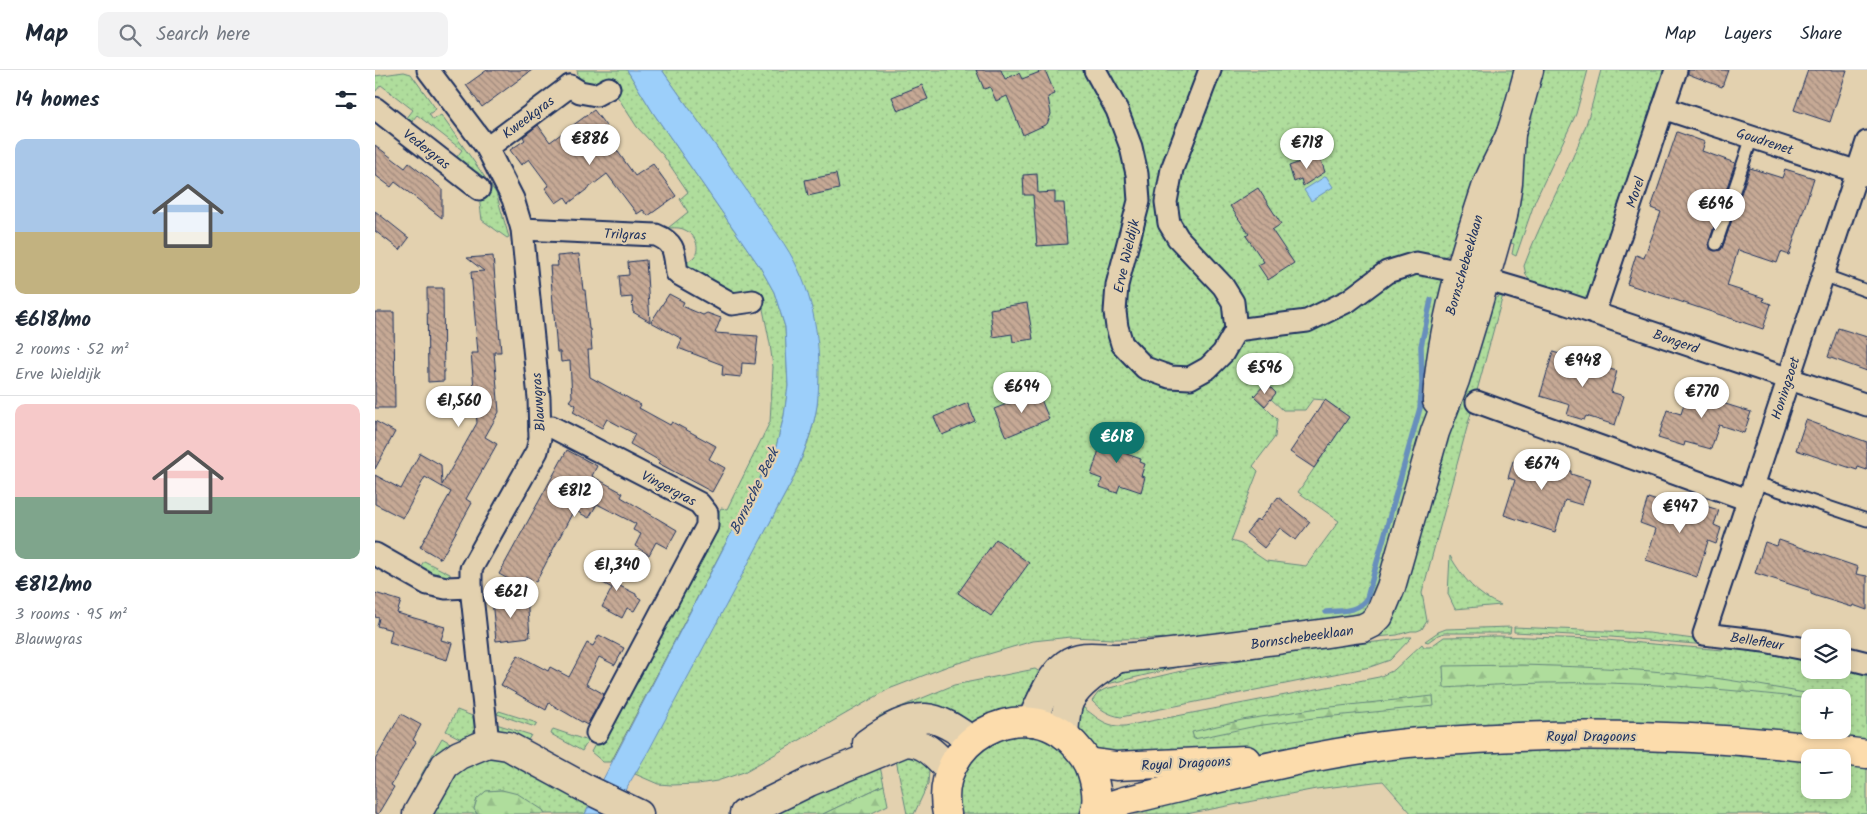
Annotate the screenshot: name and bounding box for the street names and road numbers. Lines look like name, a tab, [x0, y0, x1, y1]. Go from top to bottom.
street label: Kweekgras	[498, 91, 559, 145]
street label: Goudrenet	[1733, 122, 1797, 162]
street label: Vedergras	[398, 124, 455, 176]
street label: Morel	[1621, 173, 1651, 211]
street label: Bornschebeeklaan	[1440, 212, 1490, 318]
street label: Erve Wieldijk	[1108, 217, 1146, 295]
street label: Trilgras	[603, 223, 647, 247]
street label: Bongerd	[1650, 324, 1703, 360]
street label: Honingzoet	[1765, 354, 1807, 423]
street label: Blauwgras	[526, 372, 552, 432]
street label: Vingergras	[637, 465, 700, 513]
street label: Bornschebeeklaan	[1249, 620, 1355, 656]
street label: Bellefleur	[1729, 627, 1786, 657]
street label: Royal Dragoons	[1546, 726, 1636, 748]
street label: Royal Dragoons	[1141, 751, 1231, 777]

